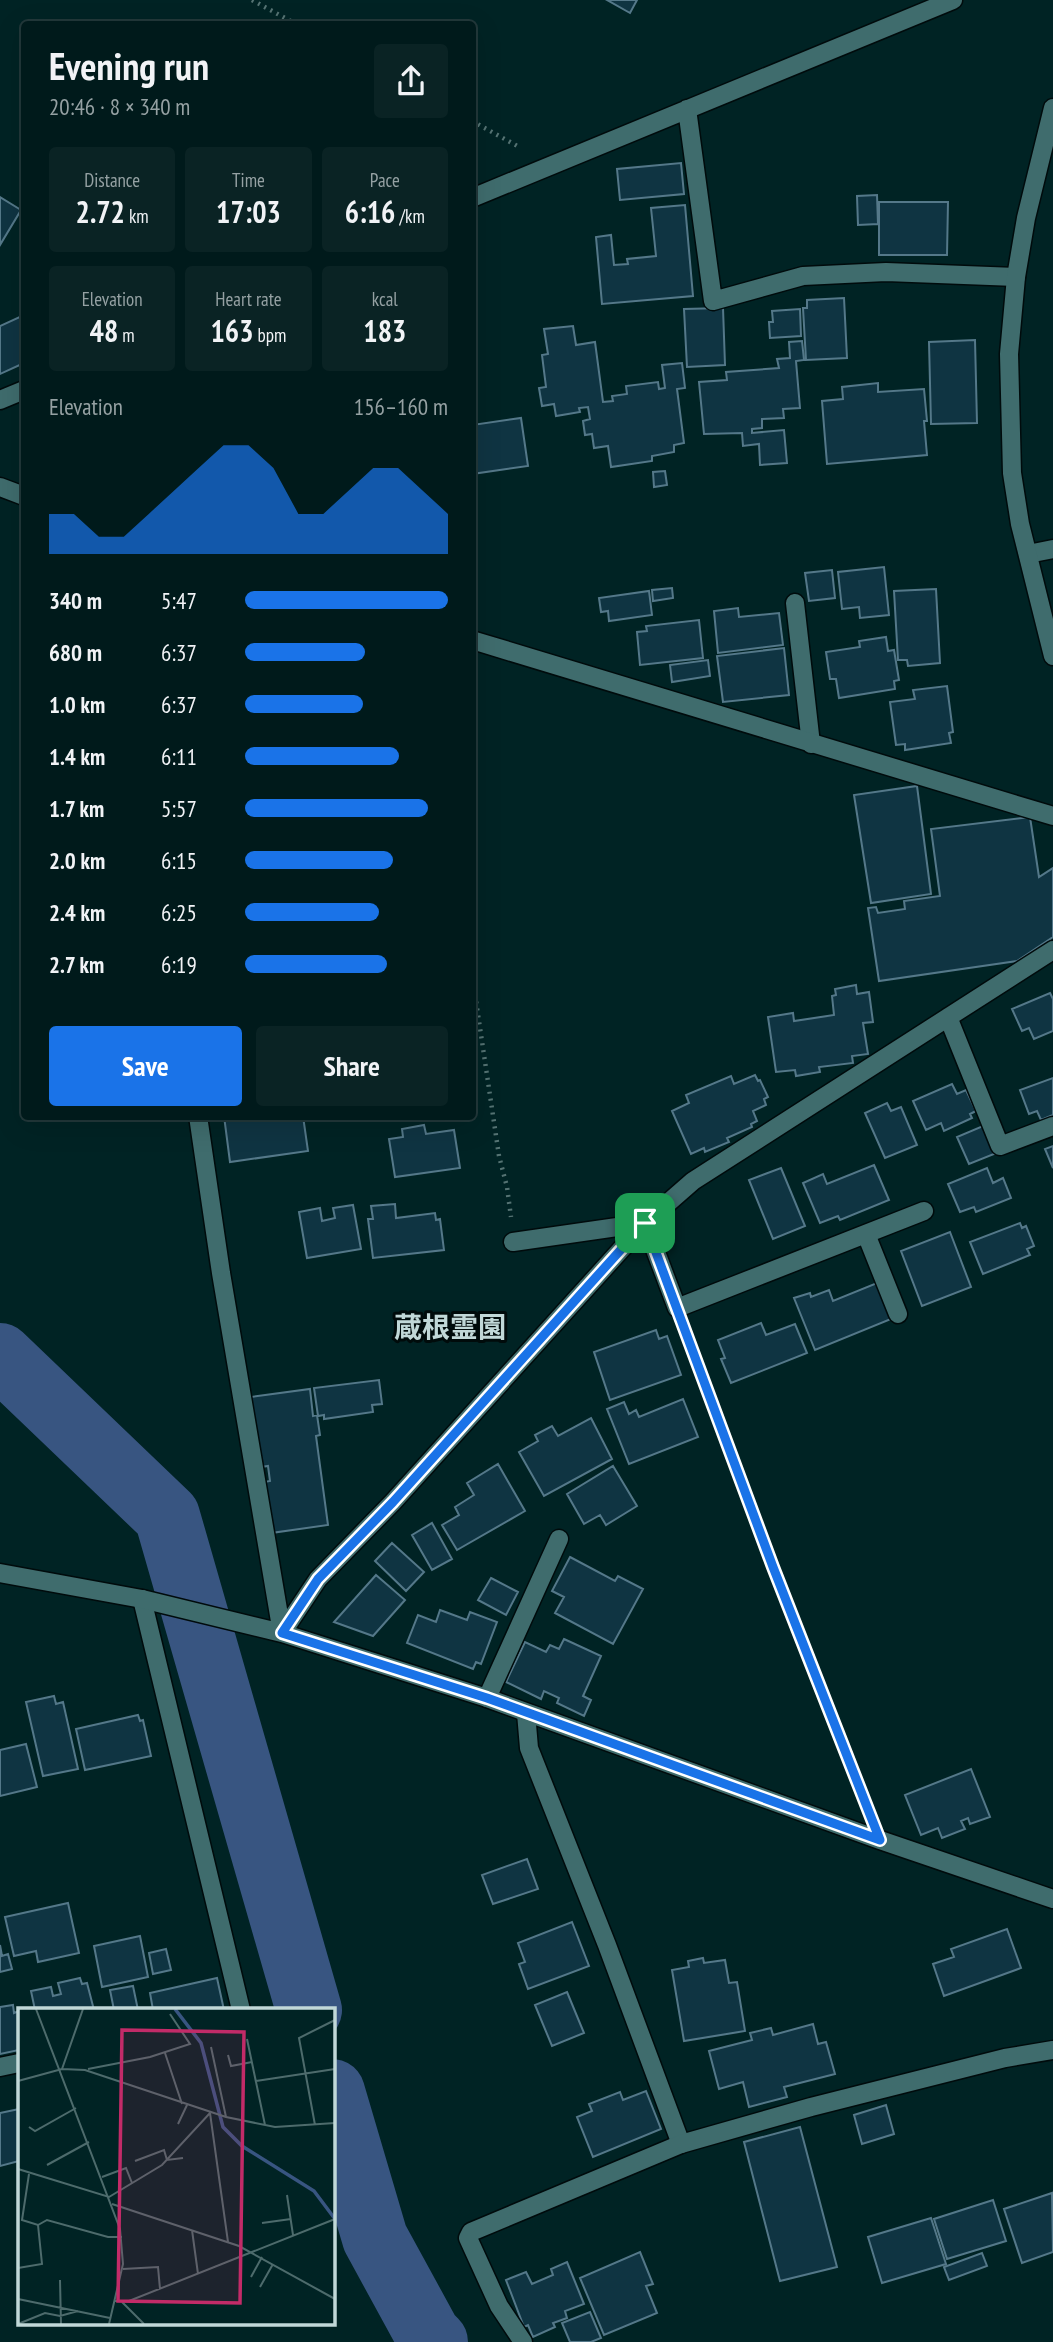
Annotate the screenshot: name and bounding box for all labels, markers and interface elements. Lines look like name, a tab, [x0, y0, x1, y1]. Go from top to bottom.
text: Evening run	[49, 41, 209, 90]
button: share	[374, 44, 448, 118]
text: 20:46 · 8 × 340 m	[49, 92, 190, 121]
text: Distance	[84, 168, 140, 192]
text: Time	[232, 168, 265, 192]
text: Pace	[370, 168, 400, 192]
text: 2.72	[76, 192, 125, 231]
text: 17:03	[216, 192, 281, 231]
text: 6:16	[345, 192, 395, 231]
text: km	[125, 204, 149, 228]
text: /km	[395, 204, 425, 228]
text: Elevation	[82, 287, 143, 311]
text: Heart rate	[215, 287, 282, 311]
text: kcal	[372, 287, 398, 311]
text: 48	[90, 311, 118, 350]
text: 163	[211, 311, 254, 350]
text: 183	[363, 311, 406, 350]
text: m	[118, 323, 135, 347]
text: bpm	[254, 323, 286, 347]
text: Elevation	[49, 392, 123, 421]
text: 156–160 m	[354, 392, 448, 421]
text: 340 m	[49, 586, 102, 615]
text: 5:47	[161, 586, 197, 615]
text: 680 m	[49, 638, 102, 667]
text: 6:37	[161, 638, 197, 667]
text: 1.0 km	[49, 690, 105, 719]
text: 6:37	[161, 690, 197, 719]
text: 1.4 km	[49, 742, 105, 771]
text: 6:11	[161, 742, 197, 771]
text: 1.7 km	[49, 794, 104, 823]
text: 5:57	[161, 794, 197, 823]
text: 2.0 km	[49, 846, 105, 875]
text: 6:15	[161, 846, 197, 875]
text: 2.4 km	[49, 898, 105, 927]
text: 6:25	[161, 898, 197, 927]
text: 2.7 km	[49, 950, 104, 979]
text: 6:19	[161, 950, 197, 979]
button: Save	[49, 1026, 242, 1106]
button: Share	[256, 1026, 448, 1106]
pin	[615, 1193, 675, 1253]
icon: arrive	[626, 1204, 664, 1242]
district label: 蔵根霊園	[394, 1308, 506, 1345]
inset map	[18, 2008, 334, 2324]

